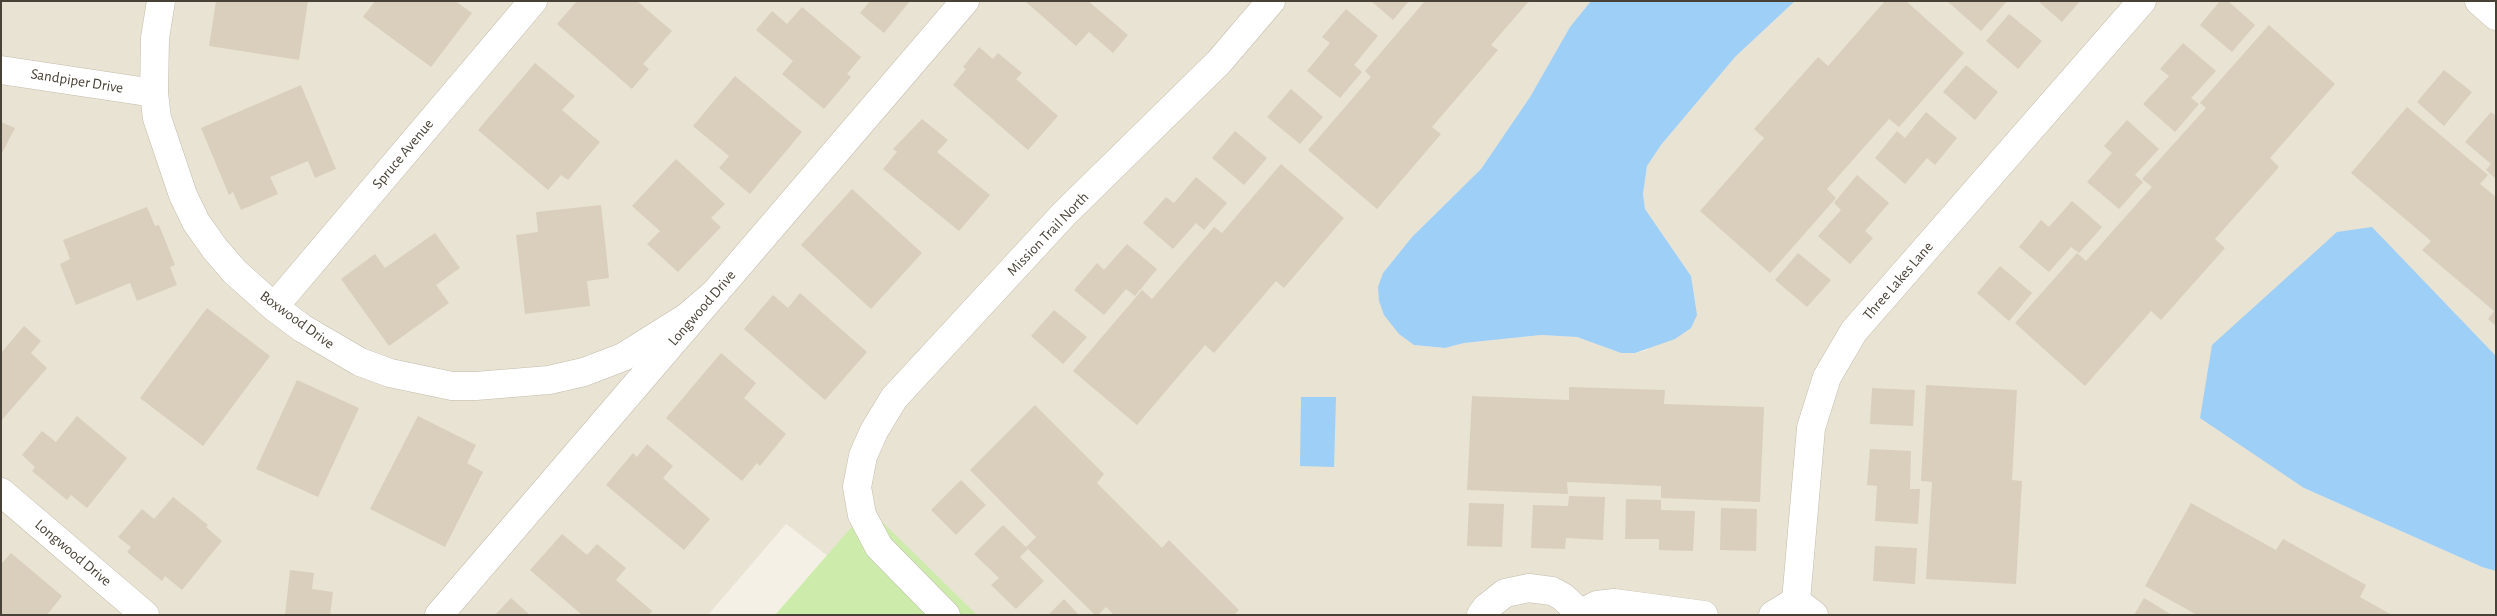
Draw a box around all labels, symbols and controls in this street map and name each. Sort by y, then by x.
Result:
street label: Sandpiper Drive [29,65,125,97]
street label: Spruce Avenue [368,115,438,193]
street label: Mission Trail North [1003,188,1093,280]
street label: Three Lakes Lane [1859,238,1937,324]
street label: Longwood Drive [664,266,740,350]
street label: Boxwood Drive [256,287,338,353]
street label: Longwood Drive [31,516,115,590]

